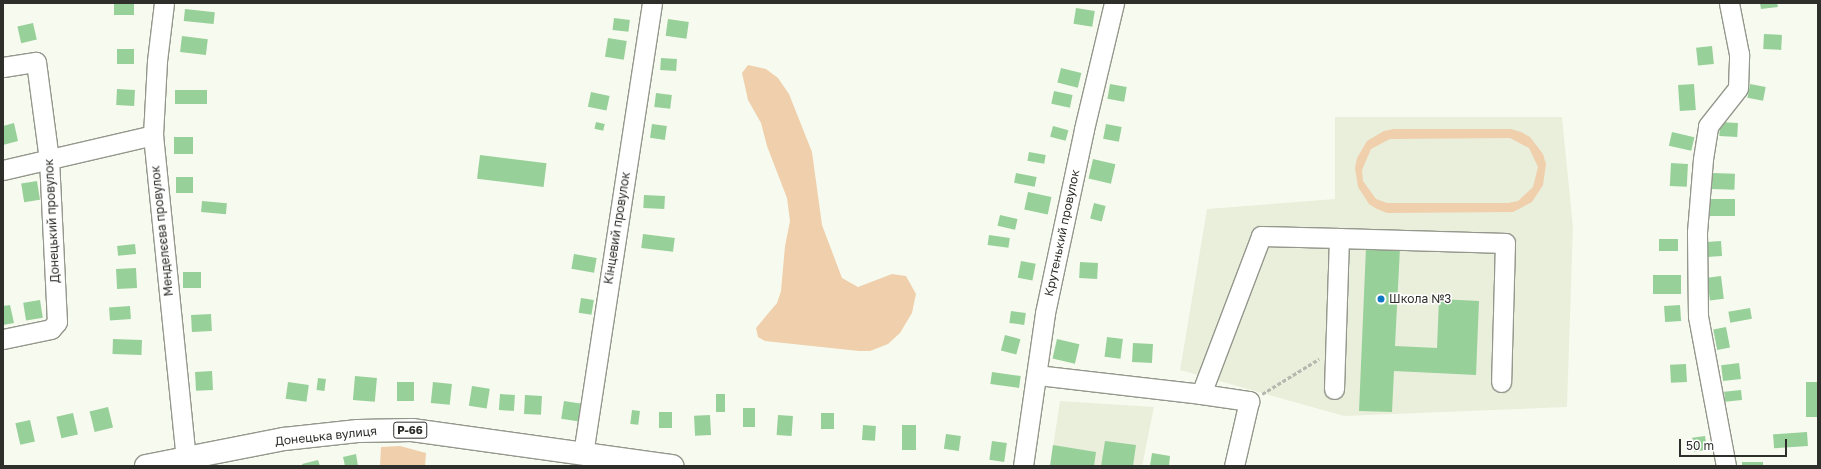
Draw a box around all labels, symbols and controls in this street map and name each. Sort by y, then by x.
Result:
street label: Донецький провулок [42,159,62,283]
street label: Менделєєва провулок [148,165,176,297]
street label: Крутенький провулок [1042,168,1082,298]
street label: Кінцевий провулок [601,171,633,285]
place label: Школа №3 [1389,292,1451,306]
marker: Школа №3 [1376,294,1386,304]
road number: Р-66 [393,421,427,439]
street label: Донецька вулиця [274,423,378,449]
scale bar [1681,431,1789,457]
text: 50 m [1686,438,1714,453]

